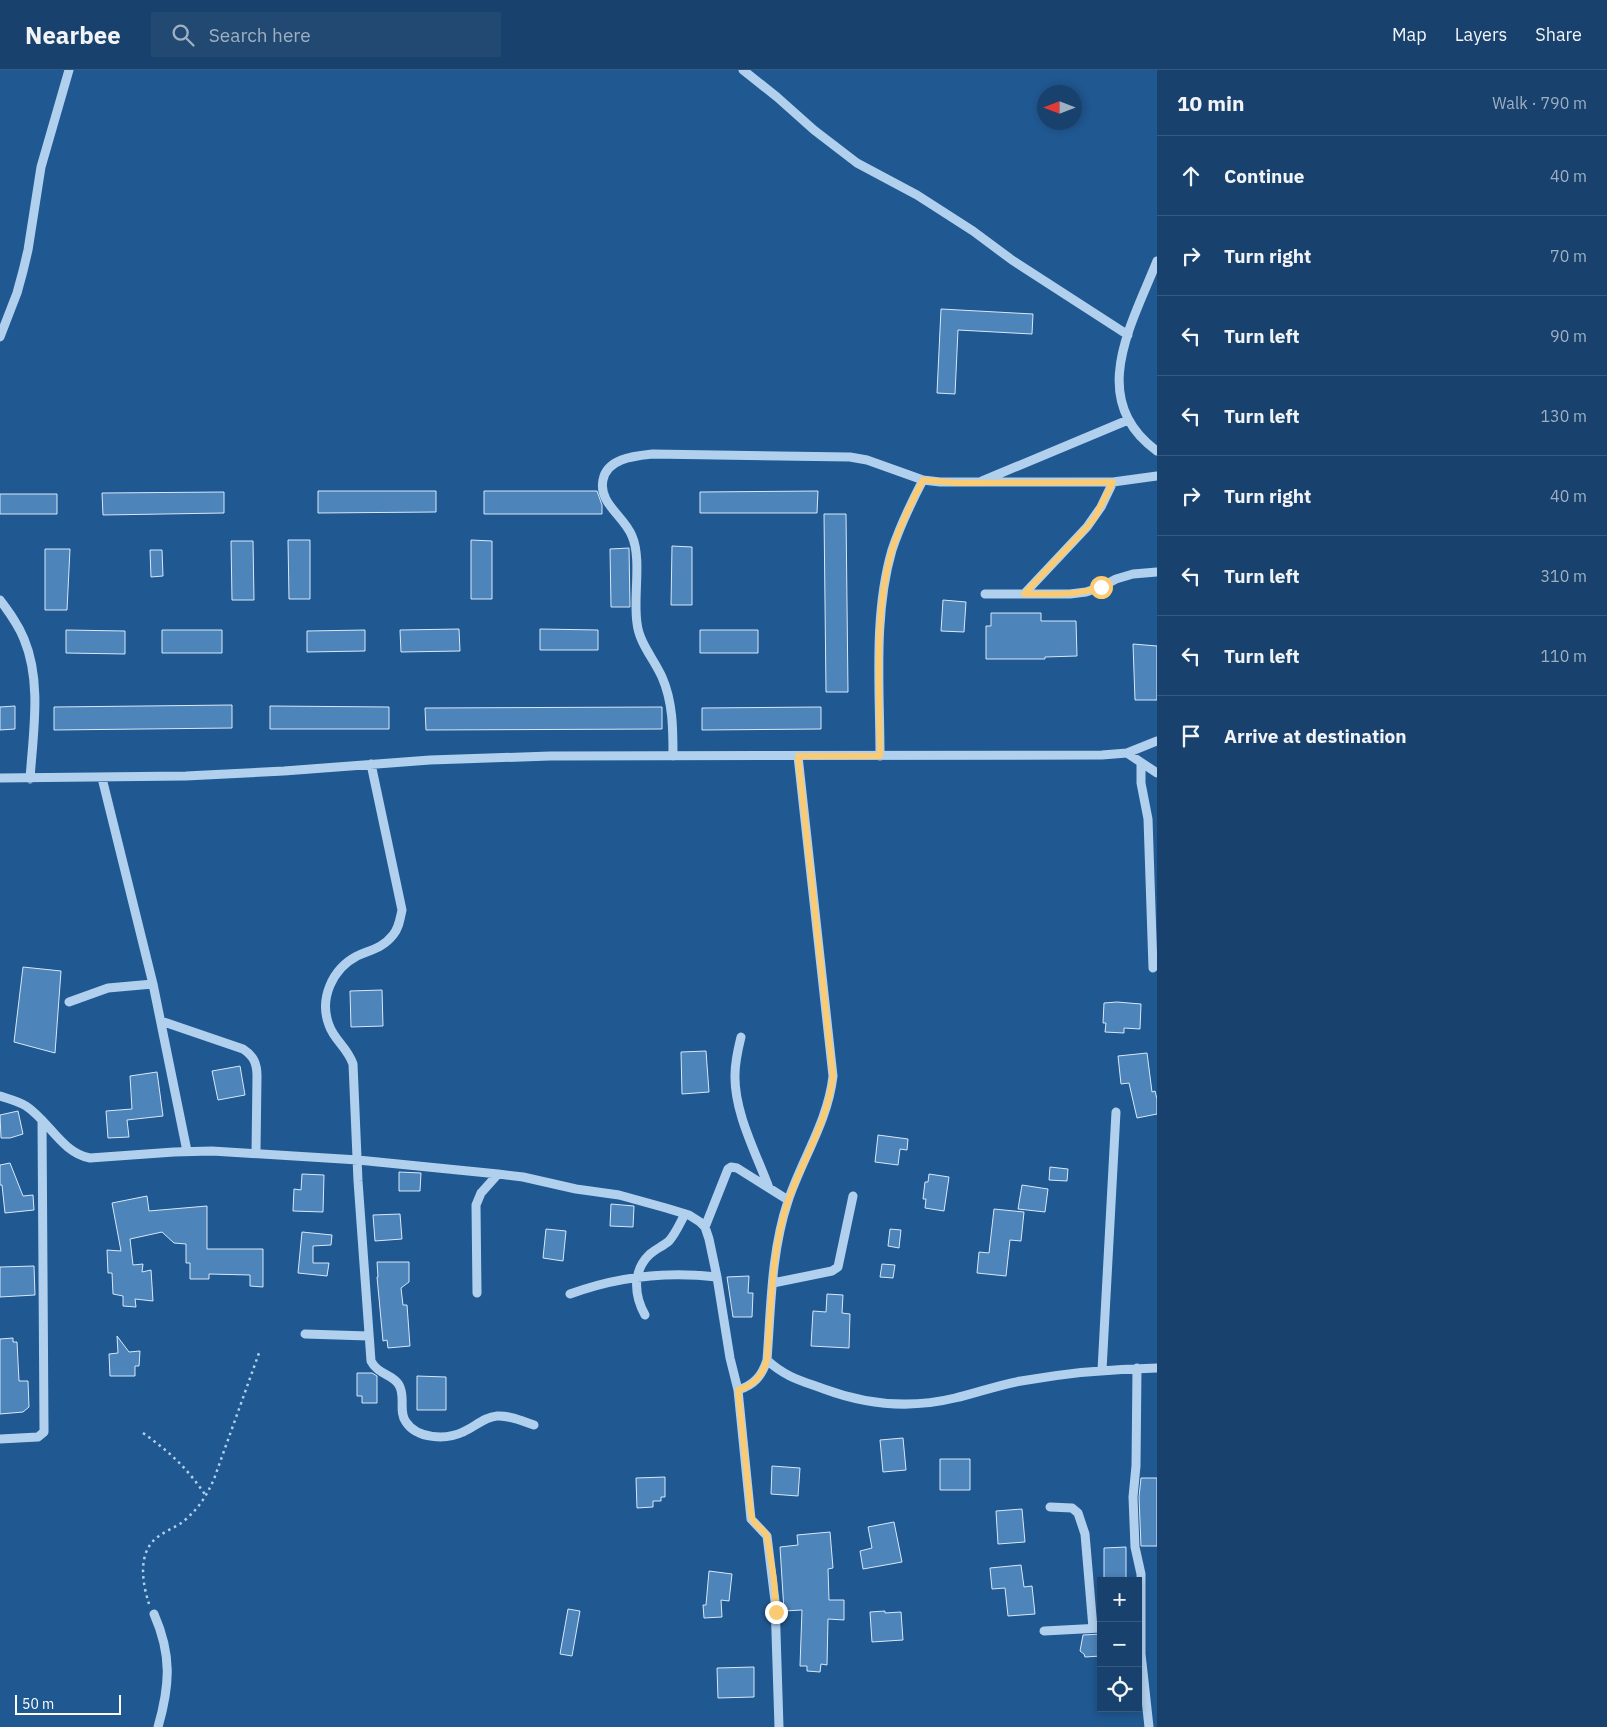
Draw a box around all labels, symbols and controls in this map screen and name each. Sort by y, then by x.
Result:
search box [151,12,501,57]
text: Nearbee [25,19,121,51]
icon: search [169,21,197,49]
text: Search here [209,23,311,47]
text: Map [1392,23,1427,46]
text: Layers [1455,23,1507,46]
text: Share [1535,23,1582,46]
north arrow [1037,85,1082,130]
text: 10 min [1177,89,1244,117]
text: Walk · 790 m [1492,93,1587,113]
icon: ahead [1177,162,1205,190]
text: Continue [1224,164,1304,188]
text: 40 m [1550,166,1587,186]
icon: right [1177,242,1205,270]
text: Turn right [1224,244,1311,268]
text: 70 m [1550,246,1587,266]
icon: left [1177,322,1205,350]
text: Turn left [1224,324,1300,348]
text: 90 m [1550,326,1587,346]
icon: left [1177,402,1205,430]
text: Turn left [1224,404,1300,428]
text: 130 m [1540,406,1587,426]
icon: right [1177,482,1205,510]
text: Turn right [1224,484,1311,508]
text: 40 m [1550,486,1587,506]
icon: left [1177,562,1205,590]
text: Turn left [1224,564,1300,588]
text: 310 m [1540,566,1587,586]
route start [1090,576,1113,599]
icon: left [1177,642,1205,670]
text: Turn left [1224,644,1300,668]
text: 110 m [1540,646,1587,666]
icon: arrive [1177,722,1205,750]
text: Arrive at destination [1224,724,1407,748]
map controls [1097,1577,1142,1712]
button: + [1097,1577,1142,1622]
route end [765,1601,788,1624]
button: − [1097,1622,1142,1667]
button: locate [1097,1667,1142,1712]
scale bar [15,1692,121,1715]
text: 50 m [22,1695,54,1713]

